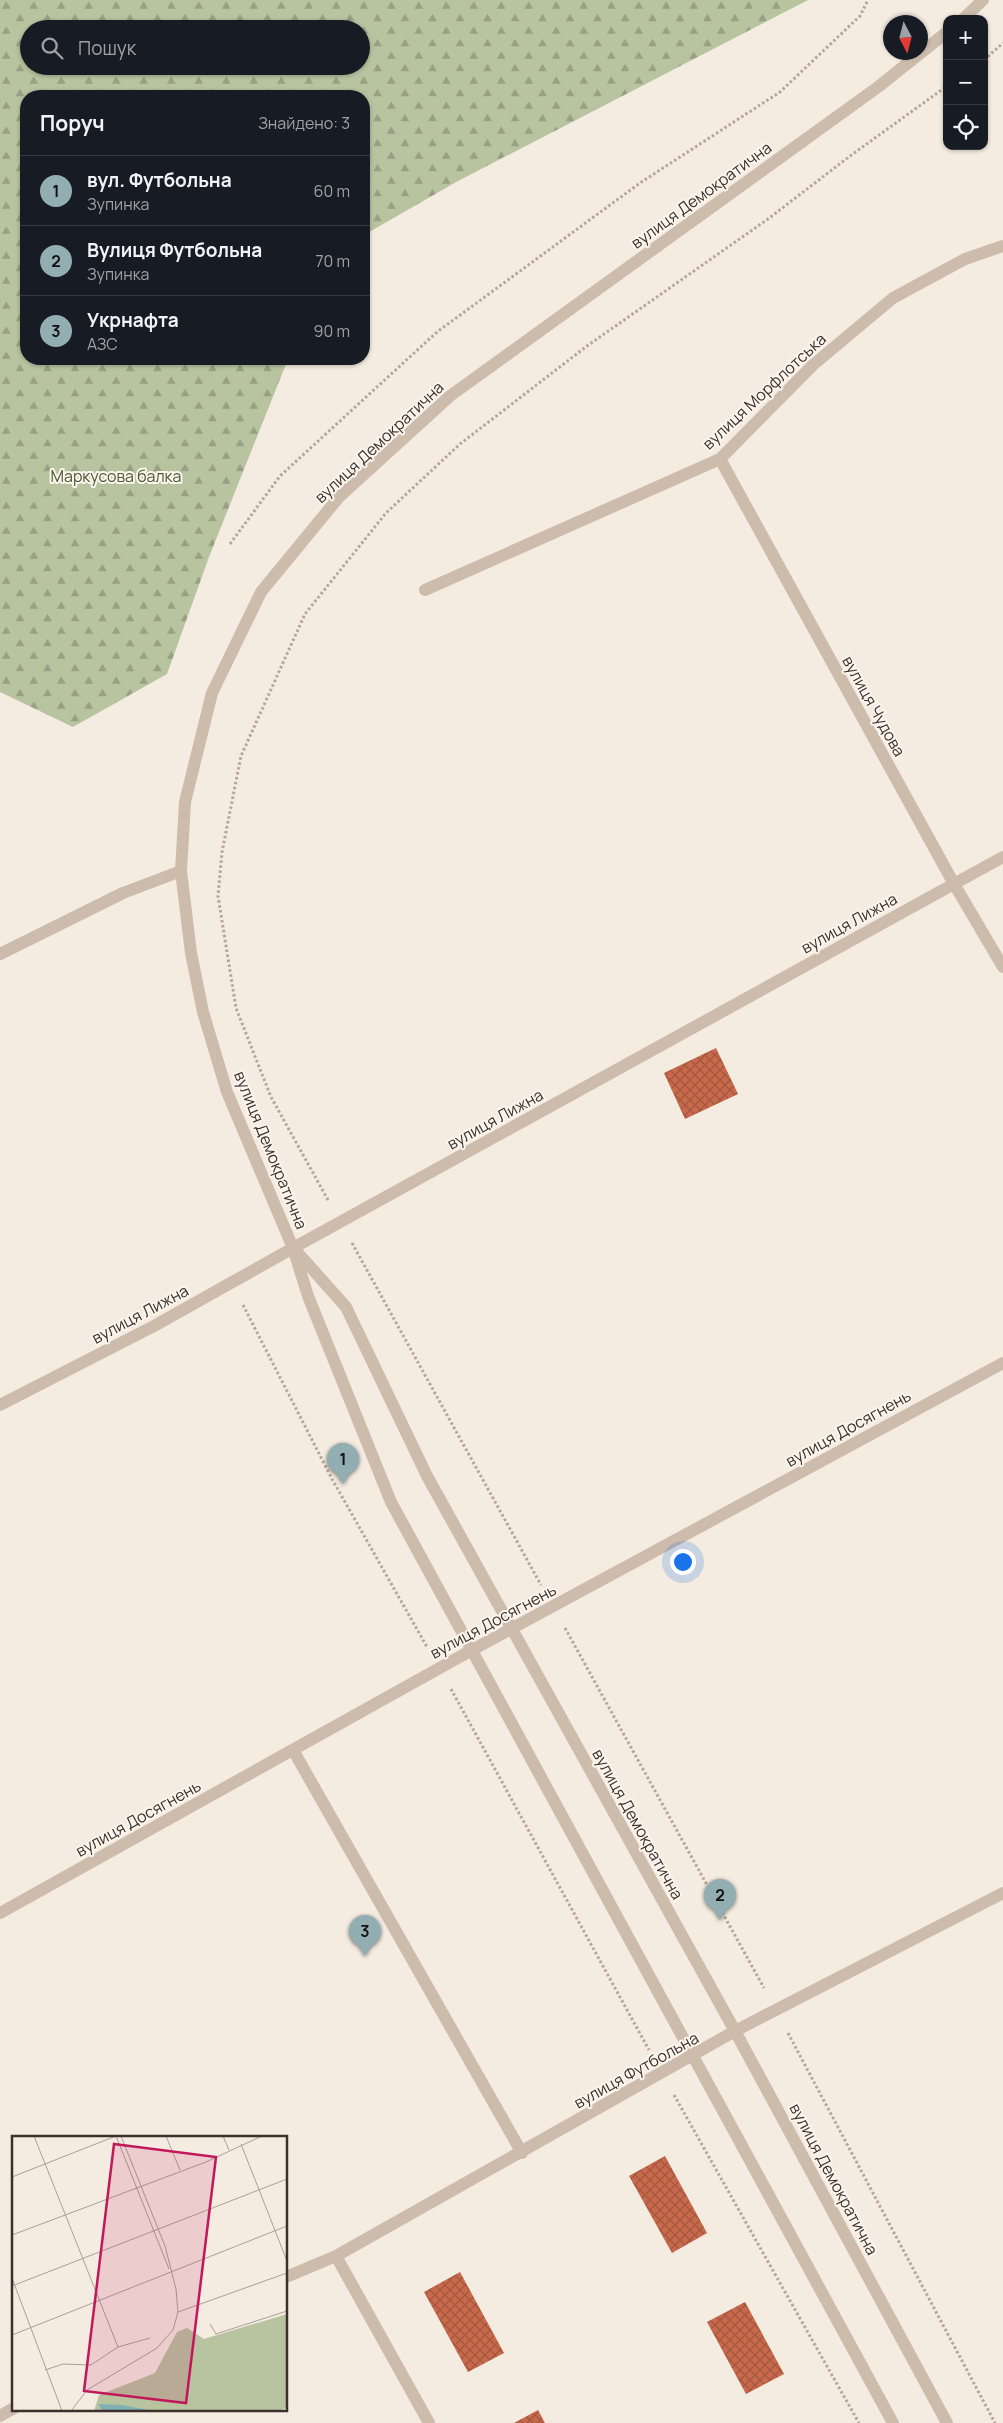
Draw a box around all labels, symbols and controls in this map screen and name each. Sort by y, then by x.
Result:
north arrow [883,15,928,60]
map controls [943,15,988,150]
button: + [943,15,988,60]
search box [20,20,370,75]
icon: search [38,34,66,62]
text: Пошук [78,35,136,61]
button: − [943,60,988,105]
button: locate [943,105,988,150]
text: Поруч [40,109,105,137]
text: Знайдено: 3 [258,112,350,134]
street label: вулиця Демократична [626,136,776,254]
text: вул. Футбольна [87,167,232,193]
text: 1 [52,180,60,202]
text: 60 m [314,180,350,202]
text: Зупинка [87,193,149,215]
text: Вулиця Футбольна [87,237,262,263]
text: 2 [51,250,61,272]
text: 70 m [315,250,350,272]
text: Зупинка [87,263,149,285]
text: Укрнафта [87,307,179,333]
text: 3 [51,320,61,342]
text: 90 m [314,320,350,342]
street label: вулиця Морфлотська [697,328,831,454]
text: АЗС [87,333,118,355]
street label: вулиця Демократична [310,376,448,508]
park label: Маркусова балка [51,465,181,487]
street label: вулиця Чудова [837,652,911,760]
street label: вулиця Лижна [797,888,901,958]
street label: вулиця Демократична [229,1068,313,1232]
street label: вулиця Лижна [443,1084,547,1154]
street label: вулиця Лижна [88,1279,192,1349]
street label: вулиця Досягнень [781,1384,915,1472]
pin: 1 [327,1443,359,1484]
your location [670,1549,696,1575]
street label: вулиця Досягнень [426,1578,560,1664]
street label: вулиця Демократична [587,1745,689,1903]
street label: вулиця Досягнень [71,1774,205,1862]
pin: 2 [704,1879,736,1920]
pin: 3 [349,1915,381,1956]
street label: вулиця Футбольна [570,2027,702,2113]
street label: вулиця Демократична [785,2099,883,2259]
inset map [12,2136,288,2410]

